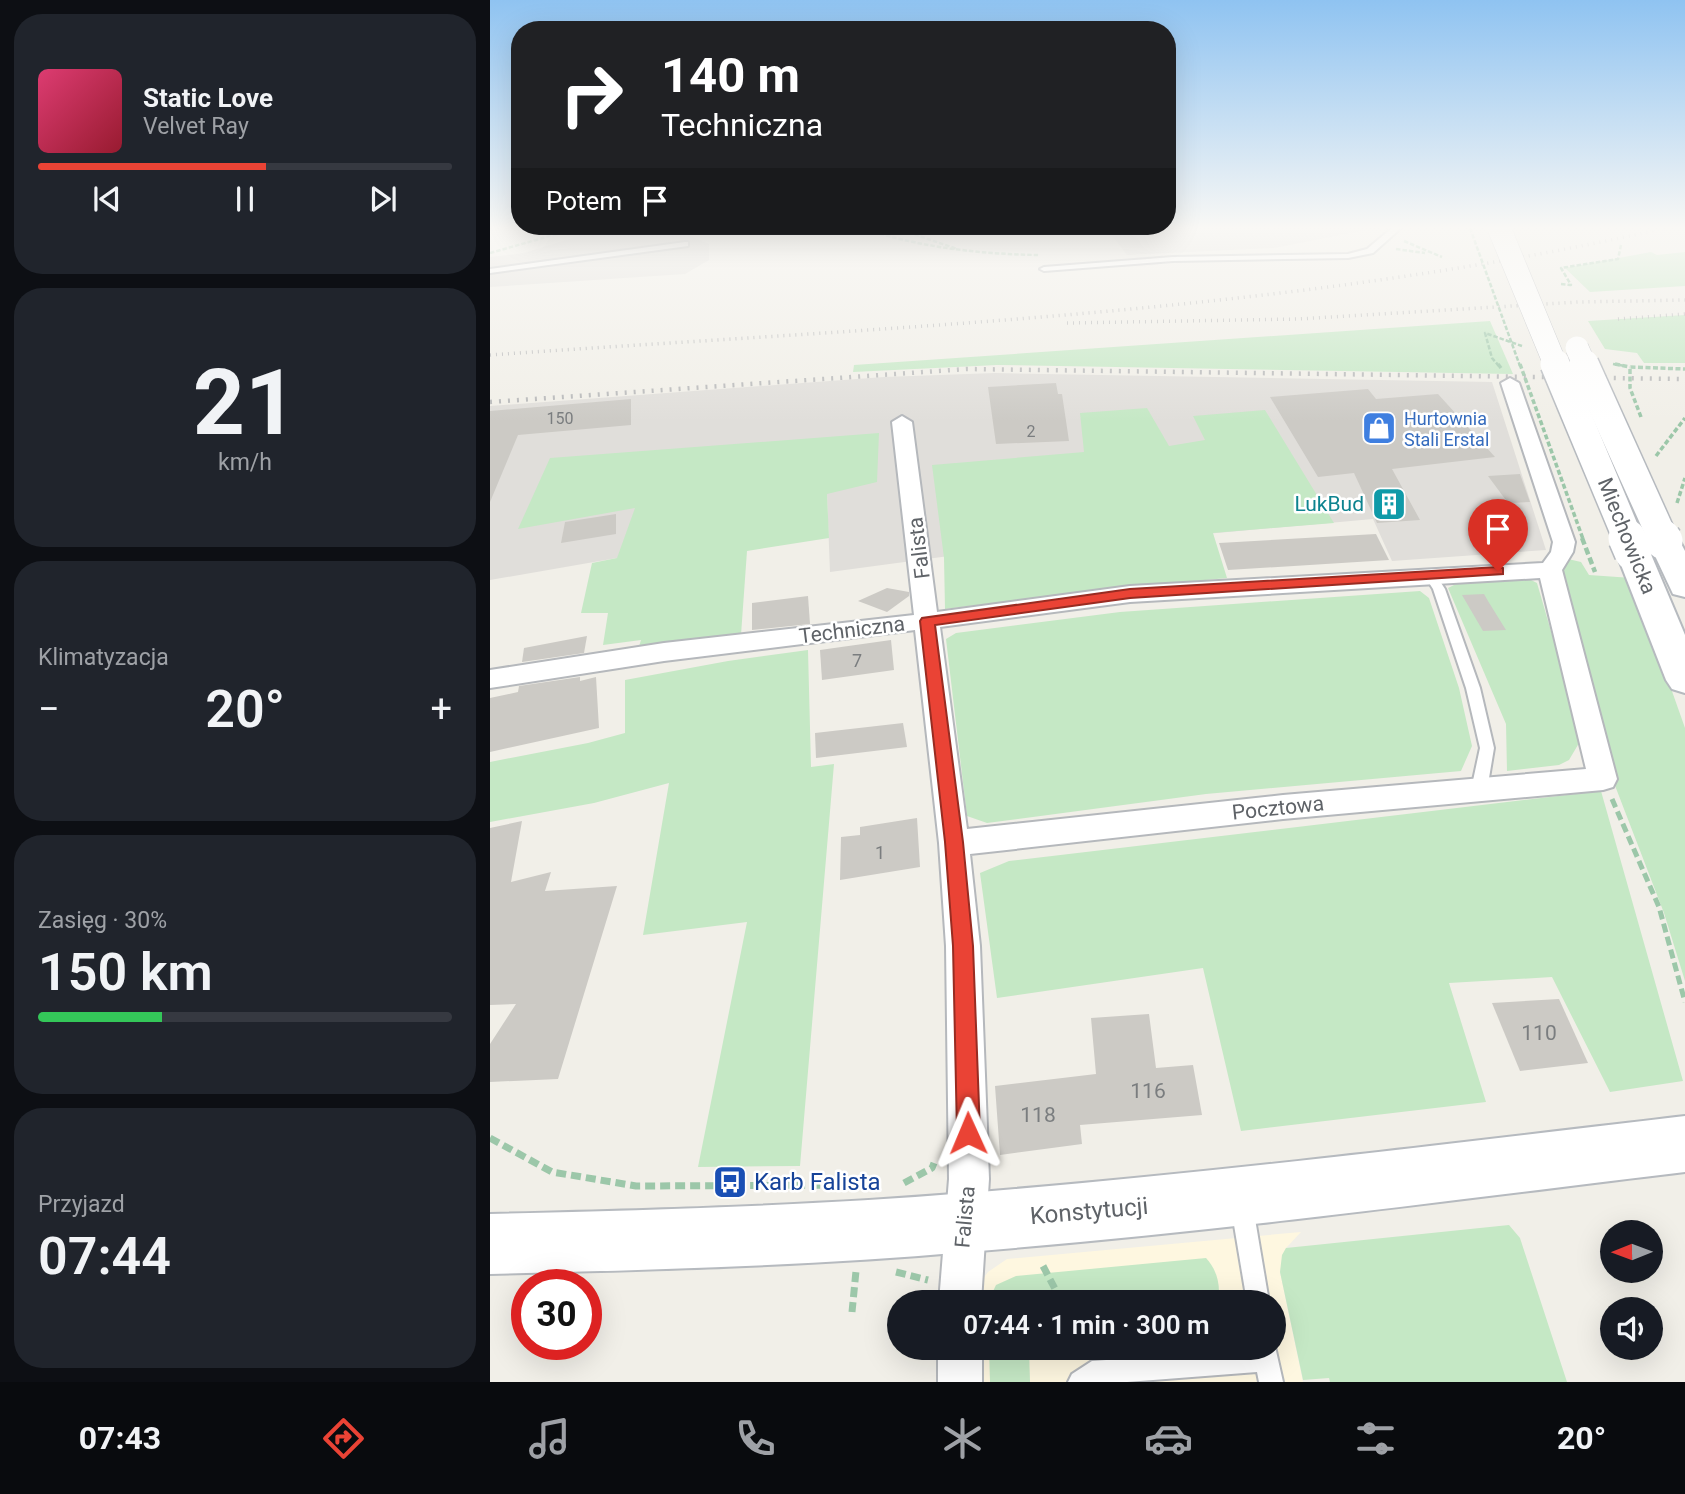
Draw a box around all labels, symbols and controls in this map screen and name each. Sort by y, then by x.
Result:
text: 140 m [661,47,800,104]
icon: right [546,49,637,140]
text: Static Love [143,83,273,113]
text: Techniczna [661,106,823,144]
text: Velvet Ray [143,113,249,140]
icon: previous [88,180,126,218]
icon: pause [226,180,264,218]
icon: next [364,180,402,218]
icon: arrive [636,182,674,220]
text: Potem [546,186,622,216]
text: 21 [193,350,297,456]
place label: Hurtownia Stali Erstal [1404,408,1489,450]
house number: 150 [547,409,573,428]
shop icon: Hurtownia Stali Erstal [1360,409,1398,447]
house number: 2 [1027,422,1036,441]
text: km/h [218,449,272,476]
street label: Miechowicka [1593,474,1661,598]
building icon: LukBud [1370,485,1408,523]
place label: LukBud [1294,492,1364,516]
pin [1468,499,1528,571]
icon: arrive [1479,510,1517,548]
street label: Falista [903,516,935,580]
street label: Techniczna [798,612,906,648]
text: Klimatyzacja [38,644,169,671]
house number: 7 [852,650,862,671]
text: 20° [205,679,285,740]
text: − [38,687,60,731]
text: + [430,687,452,731]
street label: Pocztowa [1231,791,1325,825]
house number: 1 [875,842,885,863]
text: Zasięg · 30% [38,907,167,934]
text: 150 km [38,942,213,1003]
house number: 110 [1521,1021,1557,1045]
house number: 116 [1130,1079,1166,1103]
position arrow [931,1096,1005,1170]
house number: 118 [1020,1103,1056,1127]
bus stop icon: Karb Falista [711,1163,749,1201]
place label: Karb Falista [754,1168,881,1196]
street label: Falista [950,1185,980,1249]
text: Przyjazd [38,1191,125,1218]
street label: Konstytucji [1029,1192,1149,1230]
north arrow [1600,1220,1662,1283]
map controls [1600,1220,1663,1360]
text: 07:44 [38,1226,171,1287]
speed limit sign: 30 [511,1269,602,1360]
button: sound [1600,1297,1663,1360]
text: 07:44 · 1 min · 300 m [963,1310,1210,1340]
icon: directions [319,1414,368,1463]
icon: music [525,1414,574,1463]
icon: phone [731,1414,780,1463]
icon: climate [938,1414,987,1463]
icon: car [1144,1414,1193,1463]
icon: filters [1351,1414,1400,1463]
text: 07:43 [79,1419,161,1457]
text: 20° [1557,1419,1606,1457]

